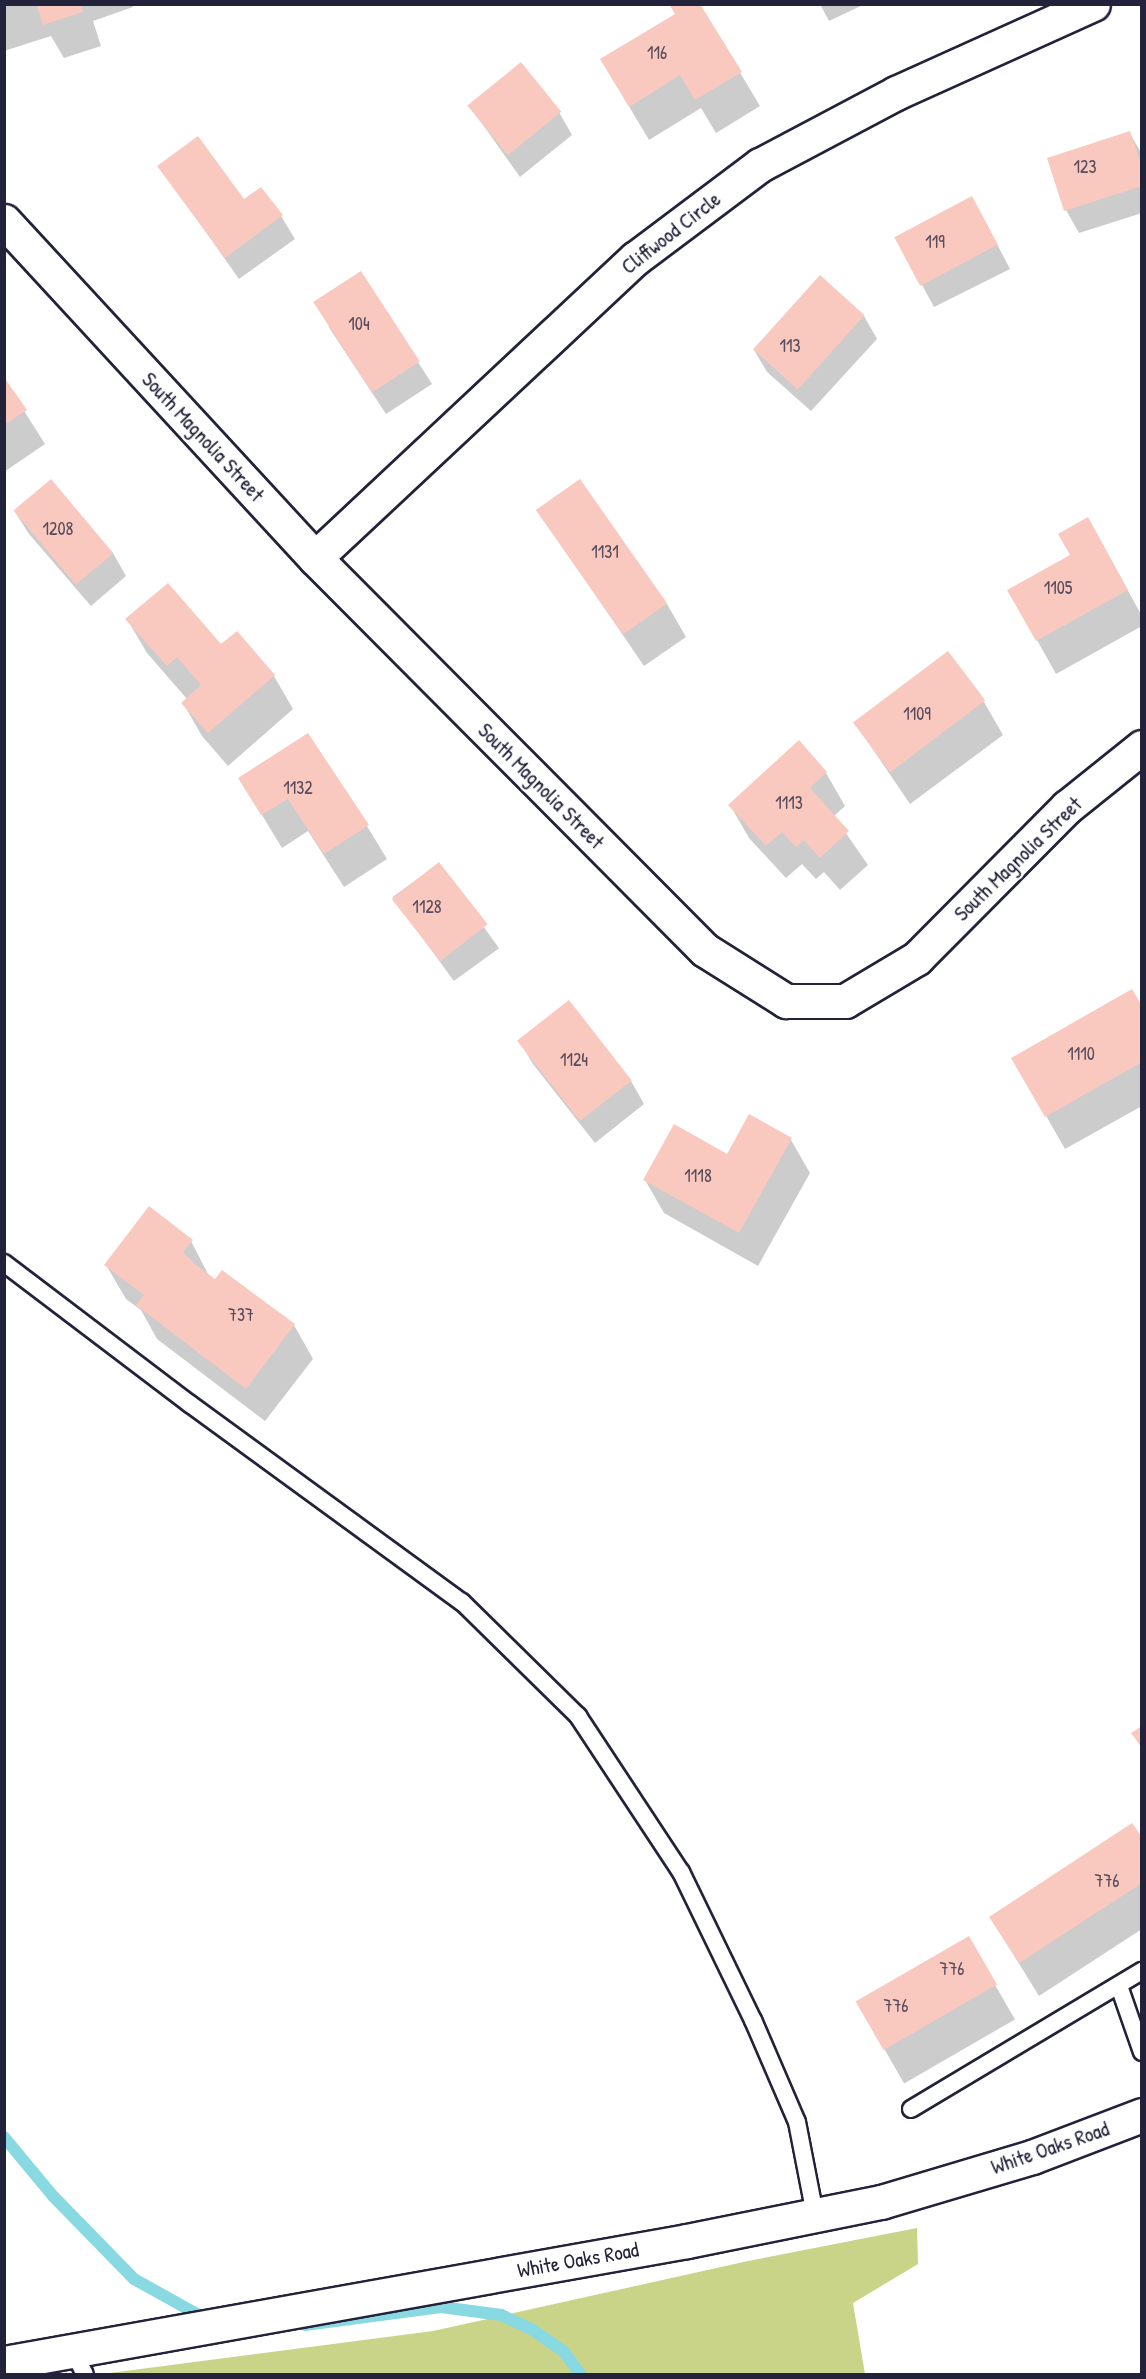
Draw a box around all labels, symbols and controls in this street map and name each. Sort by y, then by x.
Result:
house number: 116 [647,42,667,64]
house number: 123 [1073,156,1097,178]
street label: Cliffwood Circle [616,186,726,280]
house number: 119 [925,231,945,253]
house number: 104 [348,313,370,335]
house number: 113 [779,335,801,357]
street label: South Magnolia Street [137,367,269,507]
house number: 1208 [43,518,73,540]
house number: 1131 [591,541,619,563]
house number: 1105 [1044,577,1072,599]
house number: 1109 [903,703,931,725]
street label: South Magnolia Street [473,718,609,854]
house number: 1132 [283,777,313,799]
house number: 1113 [775,792,803,814]
street label: South Magnolia Street [949,792,1087,926]
house number: 1128 [412,896,442,918]
house number: 1110 [1067,1043,1095,1065]
house number: 1124 [560,1049,588,1071]
house number: 1118 [684,1165,712,1187]
house number: 737 [228,1304,254,1326]
house number: 776 [1094,1870,1120,1892]
house number: 776 [939,1958,965,1980]
house number: 776 [883,1995,909,2017]
street label: White Oaks Road [988,2116,1112,2180]
street label: White Oaks Road [515,2237,641,2283]

